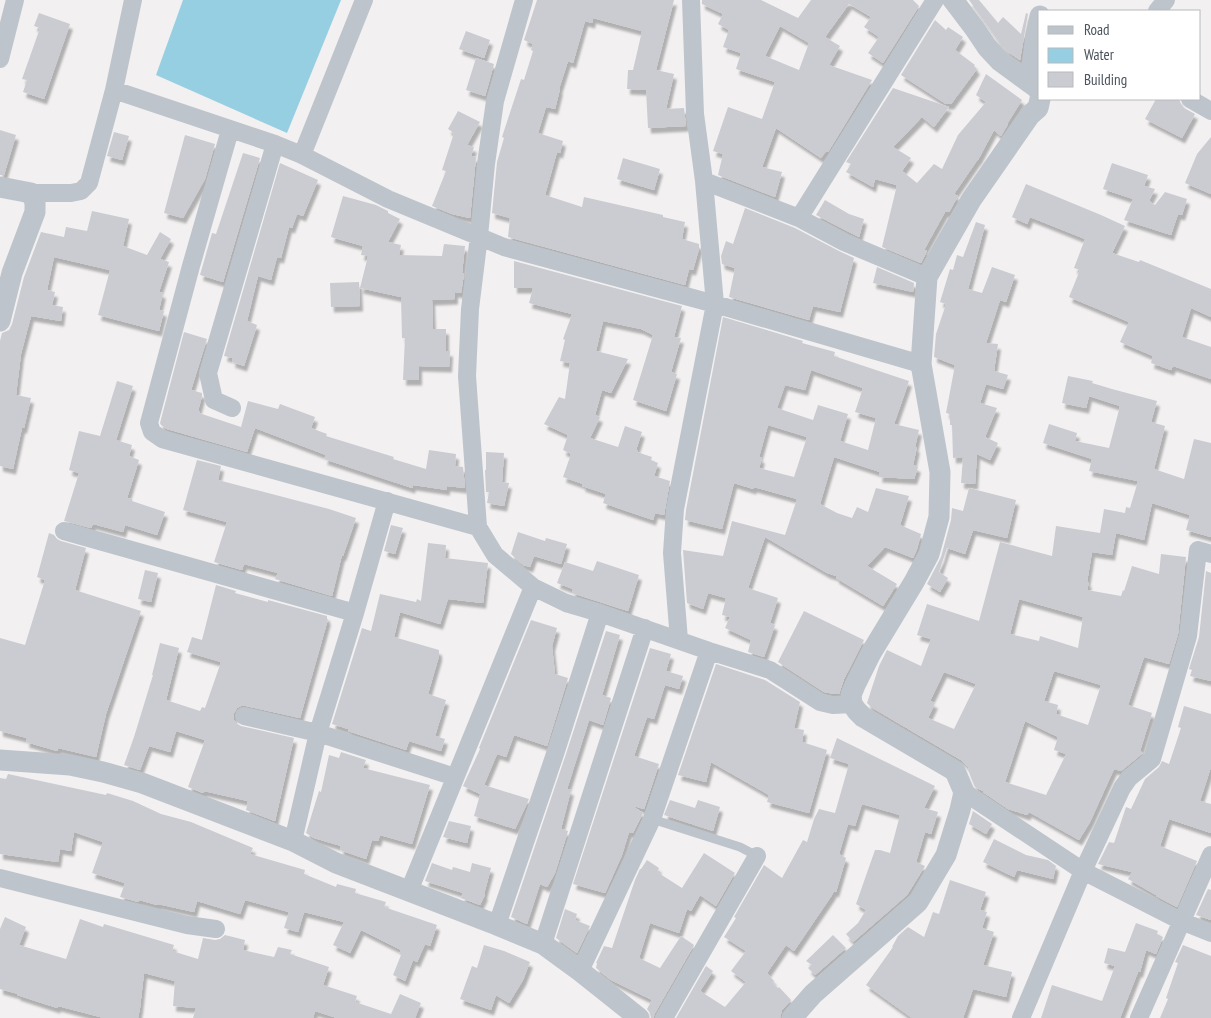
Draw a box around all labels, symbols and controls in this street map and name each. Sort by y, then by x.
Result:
legend [1038,10,1201,100]
text: Road [1084,20,1110,39]
text: Water [1084,45,1115,64]
text: Building [1084,70,1127,89]

